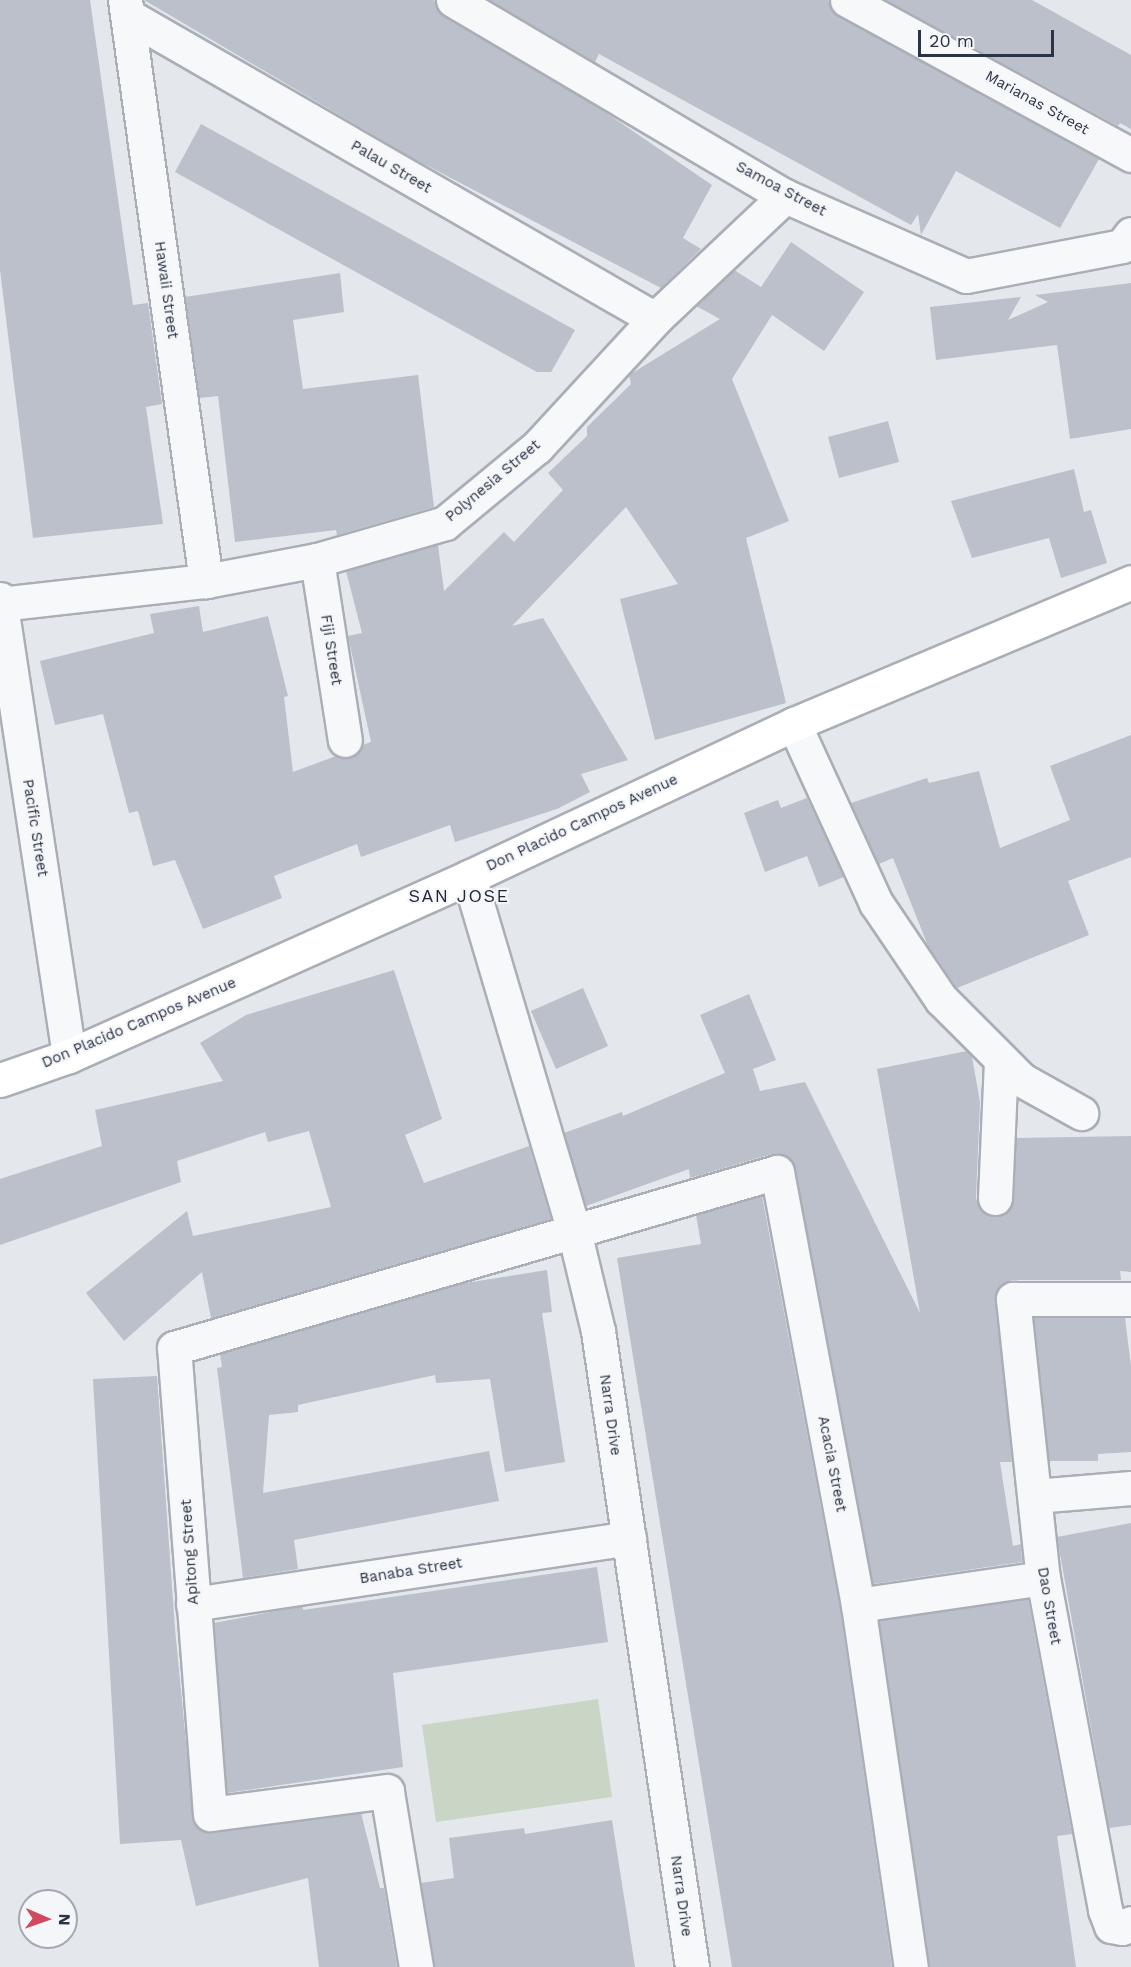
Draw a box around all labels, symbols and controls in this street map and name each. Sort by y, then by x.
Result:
scale bar [921,18,1058,56]
text: 20 m [929,30,974,51]
street label: Marianas Street [982,67,1092,139]
street label: Palau Street [347,137,435,197]
street label: Samoa Street [733,158,829,220]
street label: Hawaii Street [150,240,182,340]
street label: Polynesia Street [442,436,544,526]
street label: Fiji Street [317,613,345,687]
street label: Don Placido Campos Avenue [483,770,681,876]
street label: Pacific Street [18,778,52,878]
district label: SAN JOSE [408,885,510,907]
street label: Don Placido Campos Avenue [39,974,239,1072]
street label: Narra Drive [595,1373,625,1457]
street label: Acacia Street [814,1414,850,1514]
street label: Apitong Street [177,1498,203,1606]
street label: Banaba Street [358,1554,464,1588]
street label: Dao Street [1033,1566,1065,1646]
street label: Narra Drive [666,1854,696,1938]
north arrow [18,1889,78,1949]
text: N [55,1913,74,1926]

